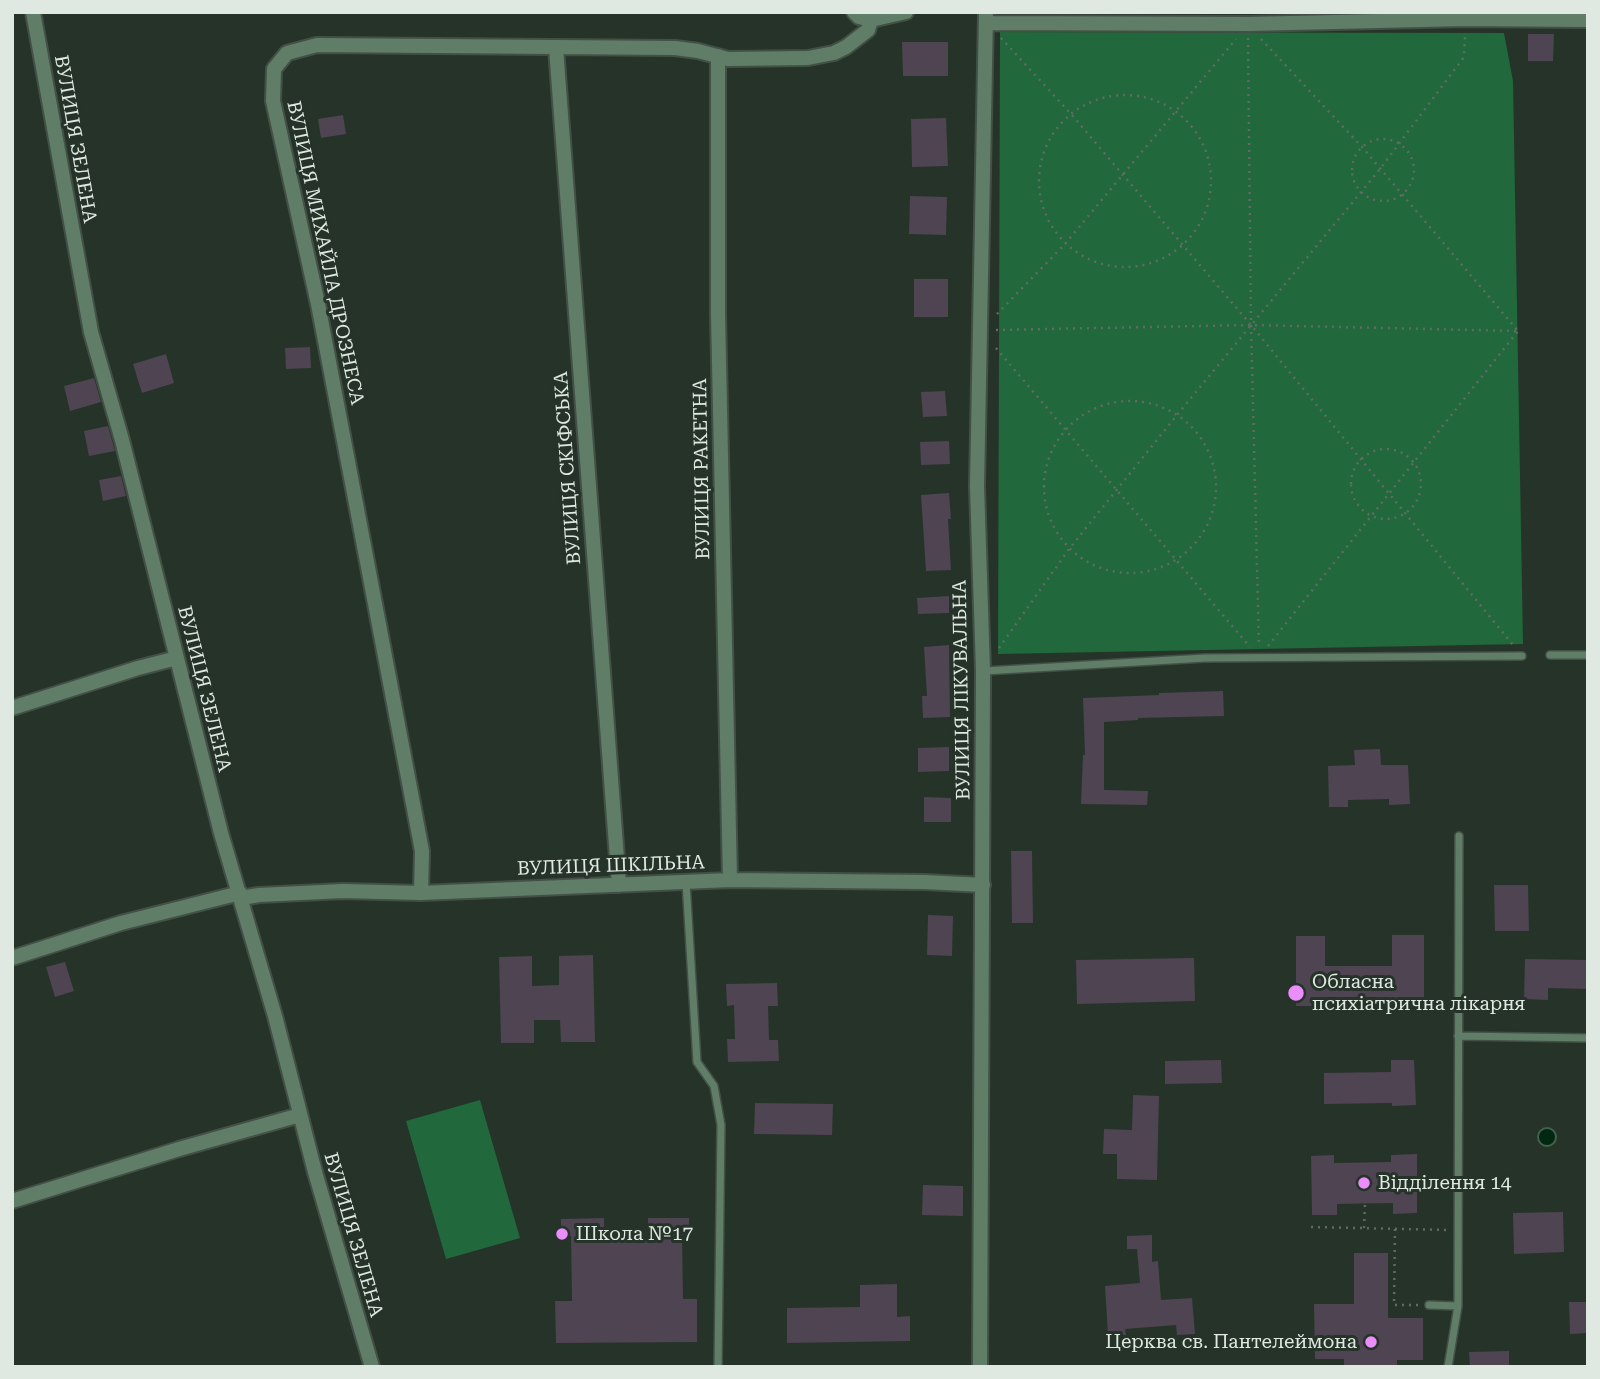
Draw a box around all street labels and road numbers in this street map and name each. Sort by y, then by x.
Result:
street label: ВУЛИЦЯ ЗЕЛЕНА [49,53,101,225]
street label: ВУЛИЦЯ МИХАЙЛА ДРОЗНЕСА [282,99,368,407]
street label: ВУЛИЦЯ СКІФСЬКА [550,371,586,565]
street label: ВУЛИЦЯ РАКЕТНА [689,378,715,560]
street label: ВУЛИЦЯ ЛІКУВАЛЬНА [949,580,975,800]
street label: ВУЛИЦЯ ЗЕЛЕНА [172,604,236,774]
street label: ВУЛИЦЯ ШКІЛЬНА [517,851,705,881]
street label: ВУЛИЦЯ ЗЕЛЕНА [319,1150,387,1320]

